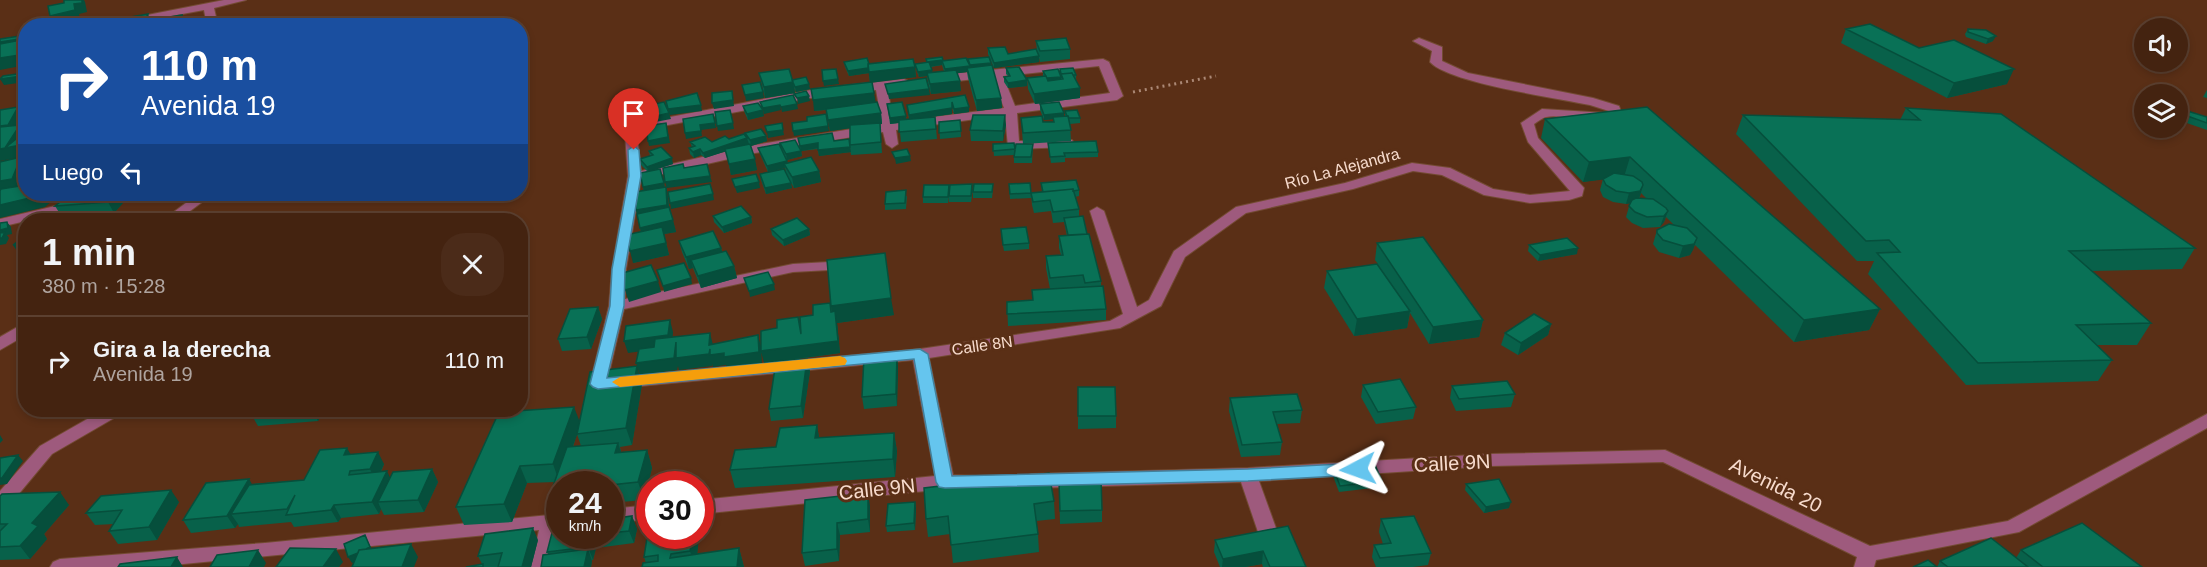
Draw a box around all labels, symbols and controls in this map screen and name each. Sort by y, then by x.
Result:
map controls [2134,18,2188,138]
button: sound [2134,18,2188,72]
icon: right [42,42,120,120]
text: 110 m [141,42,258,89]
button: layers [2134,84,2188,138]
pin [608,88,659,150]
text: Avenida 19 [141,91,276,121]
icon: arrive [617,97,650,130]
street label: Río La Alejandra [1283,145,1402,192]
icon: left [115,156,148,189]
text: Luego [42,160,103,185]
text: 1 min [42,232,136,273]
button: close [441,233,504,296]
text: 380 m · 15:28 [42,275,165,297]
street label: Calle 8N [951,333,1014,358]
text: Gira a la derecha [93,337,270,362]
icon: right [42,345,75,378]
text: 110 m [444,348,504,373]
text: Avenida 19 [93,363,193,385]
position arrow [1326,437,1390,501]
street label: Calle 9N [1413,450,1491,476]
street label: Avenida 20 [1726,453,1826,517]
speed limit sign: 30 [636,471,714,549]
street label: Calle 9N [838,474,916,504]
text: 24 [568,486,602,519]
text: km/h [569,517,601,534]

